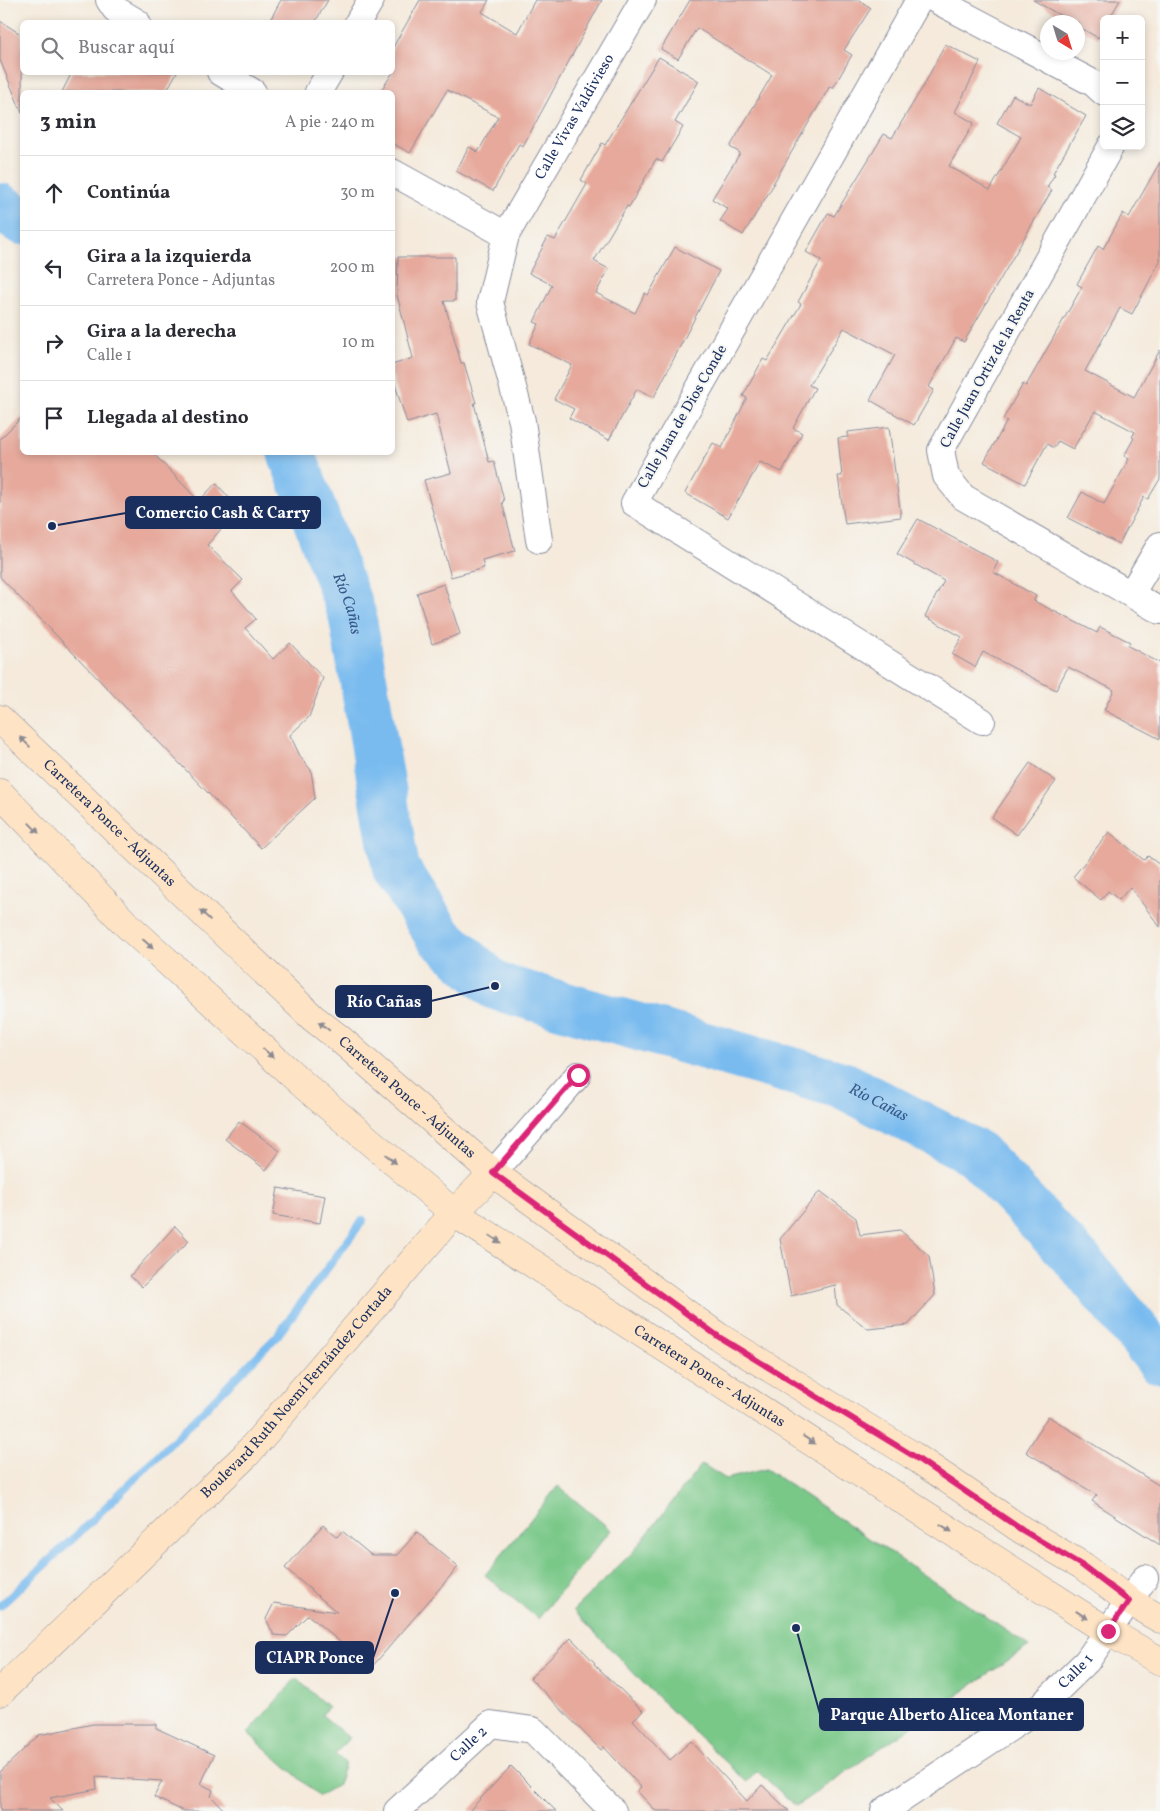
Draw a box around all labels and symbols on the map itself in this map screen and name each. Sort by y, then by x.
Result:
north arrow [1040,15,1085,60]
street label: Calle Vivas Valdivieso [530,50,620,184]
street label: Calle Juan Ortiz de la Renta [935,286,1041,452]
street label: Calle Juan de Dios Conde [633,341,733,493]
callout: Comercio Cash & Carry [126,497,320,528]
text: Comercio Cash & Carry [136,503,310,525]
water label: Río Cañas [327,570,366,636]
one-way arrow [19,736,31,748]
street label: Carretera Ponce - Adjuntas [38,755,180,892]
one-way arrow [28,821,40,833]
one-way arrow [200,909,212,921]
one-way arrow [141,938,154,949]
callout: Río Cañas [336,986,431,1017]
text: Río Cañas [347,992,421,1014]
one-way arrow [318,1021,331,1032]
street label: Carretera Ponce - Adjuntas [334,1032,480,1164]
one-way arrow [262,1047,274,1059]
route start [567,1064,590,1087]
water label: Río Cañas [845,1079,912,1128]
one-way arrow [385,1153,397,1164]
one-way arrow [489,1234,502,1244]
street label: Boulevard Ruth Noemí Fernández Cortada [196,1281,397,1504]
street label: Carretera Ponce - Adjuntas [629,1320,789,1433]
one-way arrow [802,1435,816,1445]
one-way arrow [939,1523,952,1532]
one-way arrow [1076,1611,1089,1620]
route end [1097,1620,1120,1643]
callout: CIAPR Ponce [256,1642,373,1673]
text: CIAPR Ponce [266,1648,364,1670]
street label: Calle 1 [1054,1650,1099,1694]
callout: Parque Alberto Alicea Montaner [820,1699,1083,1730]
text: Parque Alberto Alicea Montaner [830,1705,1074,1727]
street label: Calle 2 [445,1722,492,1767]

